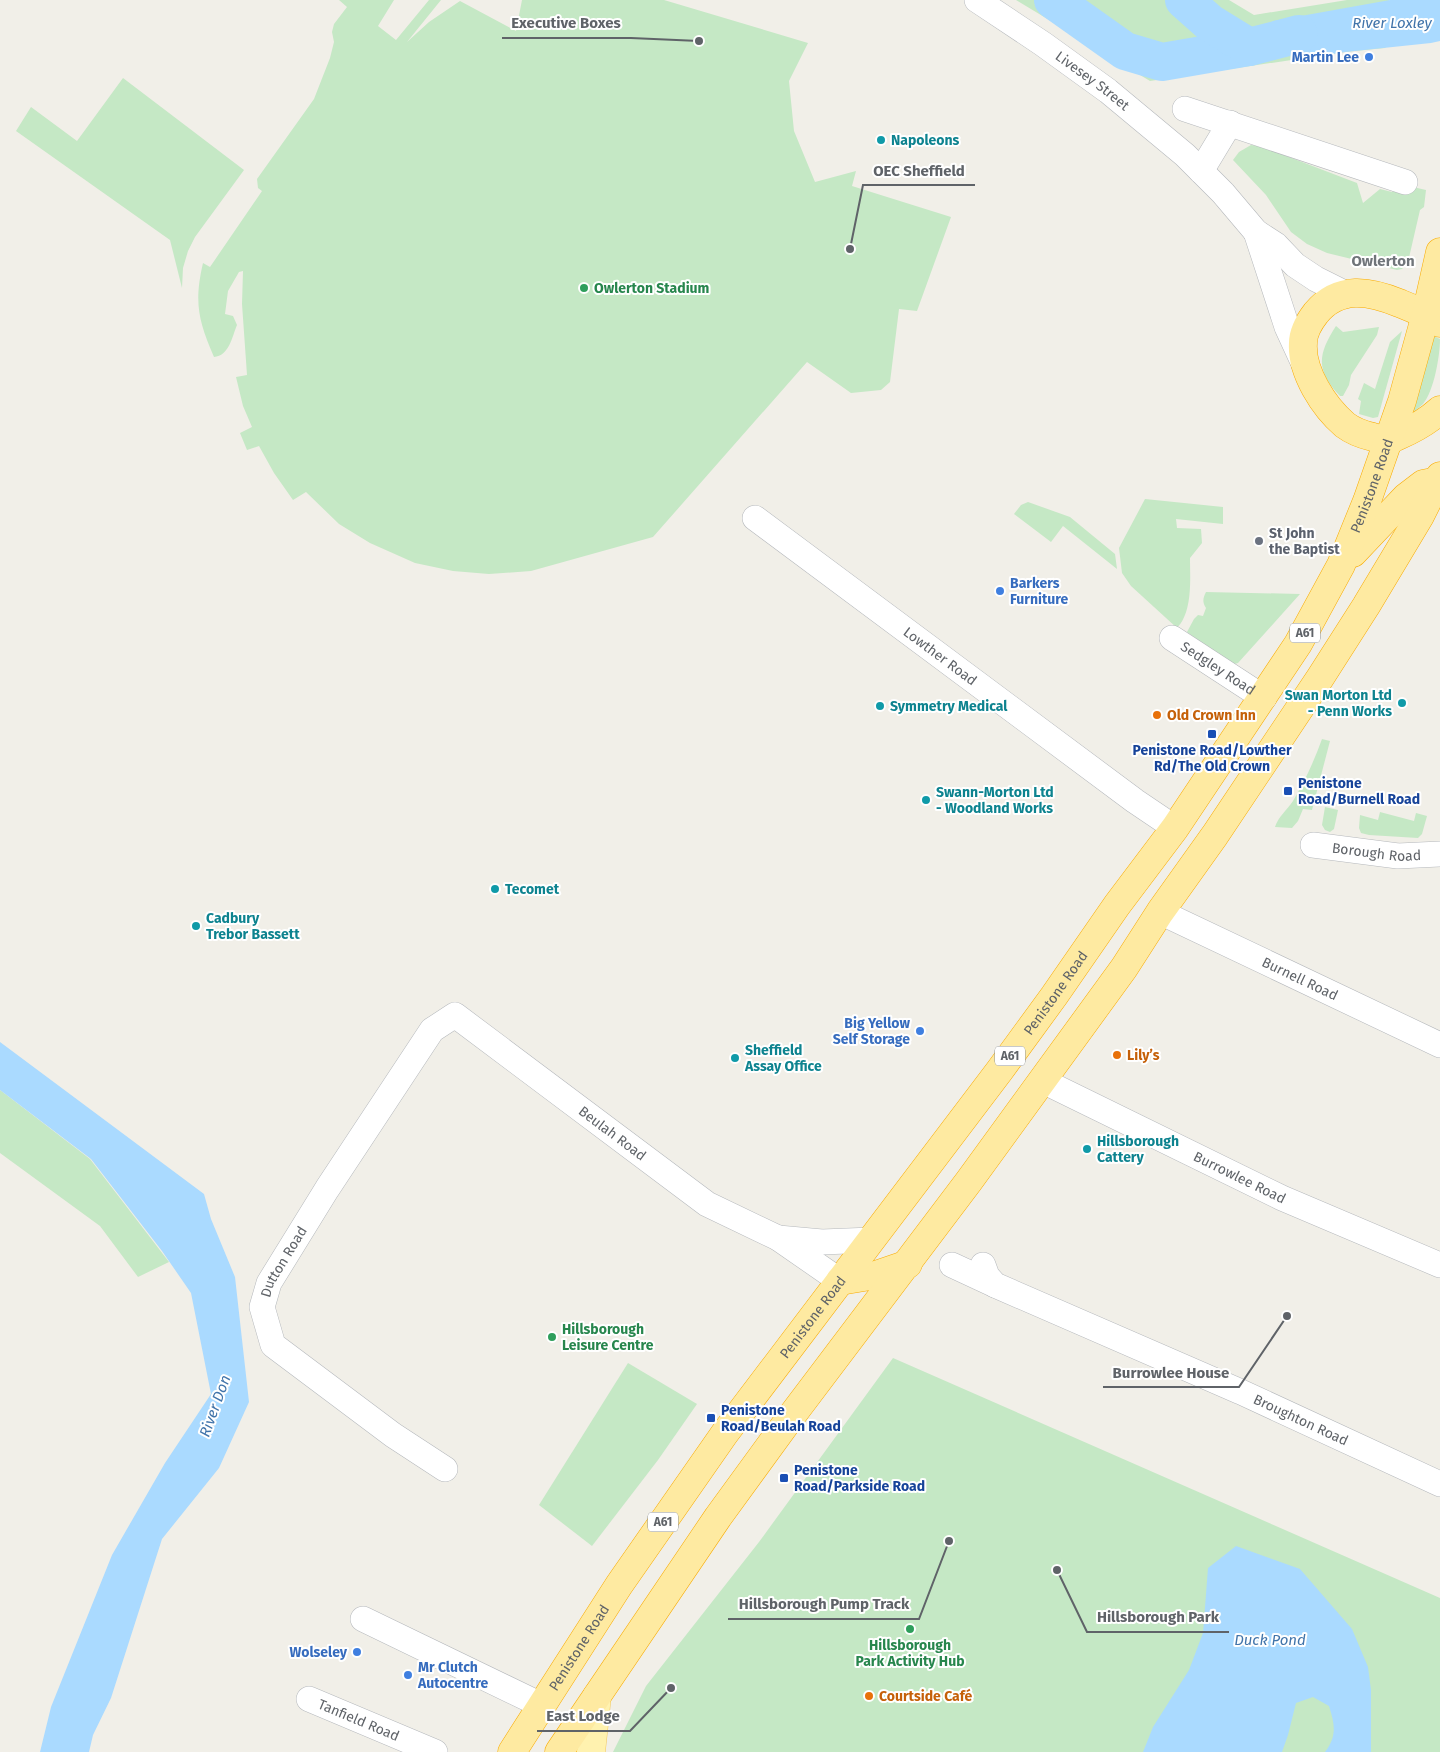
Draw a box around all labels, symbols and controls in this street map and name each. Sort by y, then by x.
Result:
callout: Executive Boxes [502,8,631,38]
text: Executive Boxes [511,14,621,32]
water label: River Loxley [1352,14,1433,32]
street label: Livesey Street [1052,47,1134,114]
place label: Martin Lee [1292,49,1359,66]
marker: Martin Lee [1363,51,1375,63]
place label: Napoleons [891,132,960,149]
marker: Napoleons [875,134,887,146]
callout: OEC Sheffield [863,155,975,185]
text: OEC Sheffield [873,162,965,180]
district label: Owlerton [1351,252,1415,270]
place label: Owlerton Stadium [594,280,710,297]
marker: Owlerton Stadium [578,282,590,294]
street label: Penistone Road [1346,436,1397,535]
place label: St John the Baptist [1269,525,1340,558]
marker: St John the Baptist [1253,535,1265,547]
place label: Barkers Furniture [1010,575,1069,608]
marker: Barkers Furniture [994,585,1006,597]
street label: Lowther Road [900,623,980,689]
road number: A61 [1290,624,1320,642]
street label: Sedgley Road [1178,638,1259,699]
place label: Swan Morton Ltd - Penn Works [1285,687,1392,720]
marker: Swan Morton Ltd - Penn Works [1396,697,1408,709]
place label: Symmetry Medical [890,698,1008,715]
marker: Symmetry Medical [874,700,886,712]
place label: Old Crown Inn [1167,707,1256,724]
marker: Old Crown Inn [1151,709,1163,721]
marker: Penistone Road/Lowther Rd/The Old Crown [1206,728,1218,740]
place label: Penistone Road/Lowther Rd/The Old Crown [1132,742,1292,775]
place label: Penistone Road/Burnell Road [1298,775,1420,808]
place label: Swann-Morton Ltd - Woodland Works [936,784,1054,817]
marker: Penistone Road/Burnell Road [1282,785,1294,797]
marker: Swann-Morton Ltd - Woodland Works [920,794,932,806]
street label: Borough Road [1331,839,1421,865]
place label: Tecomet [505,881,560,898]
marker: Tecomet [489,883,501,895]
place label: Cadbury Trebor Bassett [206,910,300,943]
marker: Cadbury Trebor Bassett [190,920,202,932]
street label: Penistone Road [1020,948,1091,1038]
street label: Burnell Road [1259,953,1341,1004]
place label: Big Yellow Self Storage [833,1015,911,1048]
marker: Big Yellow Self Storage [914,1025,926,1037]
place label: Sheffield Assay Office [744,1042,822,1075]
road number: A61 [995,1046,1025,1066]
place label: Lily’s [1127,1047,1160,1064]
marker: Lily’s [1111,1049,1123,1061]
marker: Sheffield Assay Office [729,1052,741,1064]
street label: Beulah Road [575,1102,650,1164]
place label: Hillsborough Cattery [1097,1133,1179,1166]
marker: Hillsborough Cattery [1081,1143,1093,1155]
street label: Burrowlee Road [1191,1148,1289,1207]
street label: Dutton Road [257,1223,310,1299]
street label: Penistone Road [776,1273,849,1362]
place label: Hillsborough Leisure Centre [562,1321,654,1354]
marker: Hillsborough Leisure Centre [546,1331,558,1343]
callout: Burrowlee House [1103,1357,1239,1387]
text: Burrowlee House [1113,1364,1229,1382]
water label: River Don [195,1373,235,1439]
street label: Broughton Road [1251,1390,1351,1449]
place label: Penistone Road/Beulah Road [721,1402,841,1435]
marker: Penistone Road/Beulah Road [705,1412,717,1424]
place label: Penistone Road/Parkside Road [794,1462,925,1495]
marker: Penistone Road/Parkside Road [778,1472,790,1484]
road number: A61 [648,1512,678,1531]
callout: Hillsborough Pump Track [728,1589,919,1619]
text: Hillsborough Pump Track [739,1595,910,1613]
street label: Penistone Road [545,1601,613,1694]
callout: Hillsborough Park [1087,1602,1229,1632]
text: Hillsborough Park [1097,1608,1220,1626]
marker: Hillsborough Park Activity Hub [904,1623,916,1635]
water label: Duck Pond [1234,1631,1306,1649]
place label: Hillsborough Park Activity Hub [855,1637,965,1670]
place label: Wolseley [290,1644,348,1661]
marker: Wolseley [351,1646,363,1658]
place label: Mr Clutch Autocentre [417,1659,488,1692]
marker: Mr Clutch Autocentre [402,1669,414,1681]
place label: Courtside Café [879,1688,973,1705]
marker: Courtside Café [863,1690,875,1702]
street label: Tanfield Road [316,1695,402,1745]
callout: East Lodge [537,1701,630,1731]
text: East Lodge [546,1707,620,1725]

